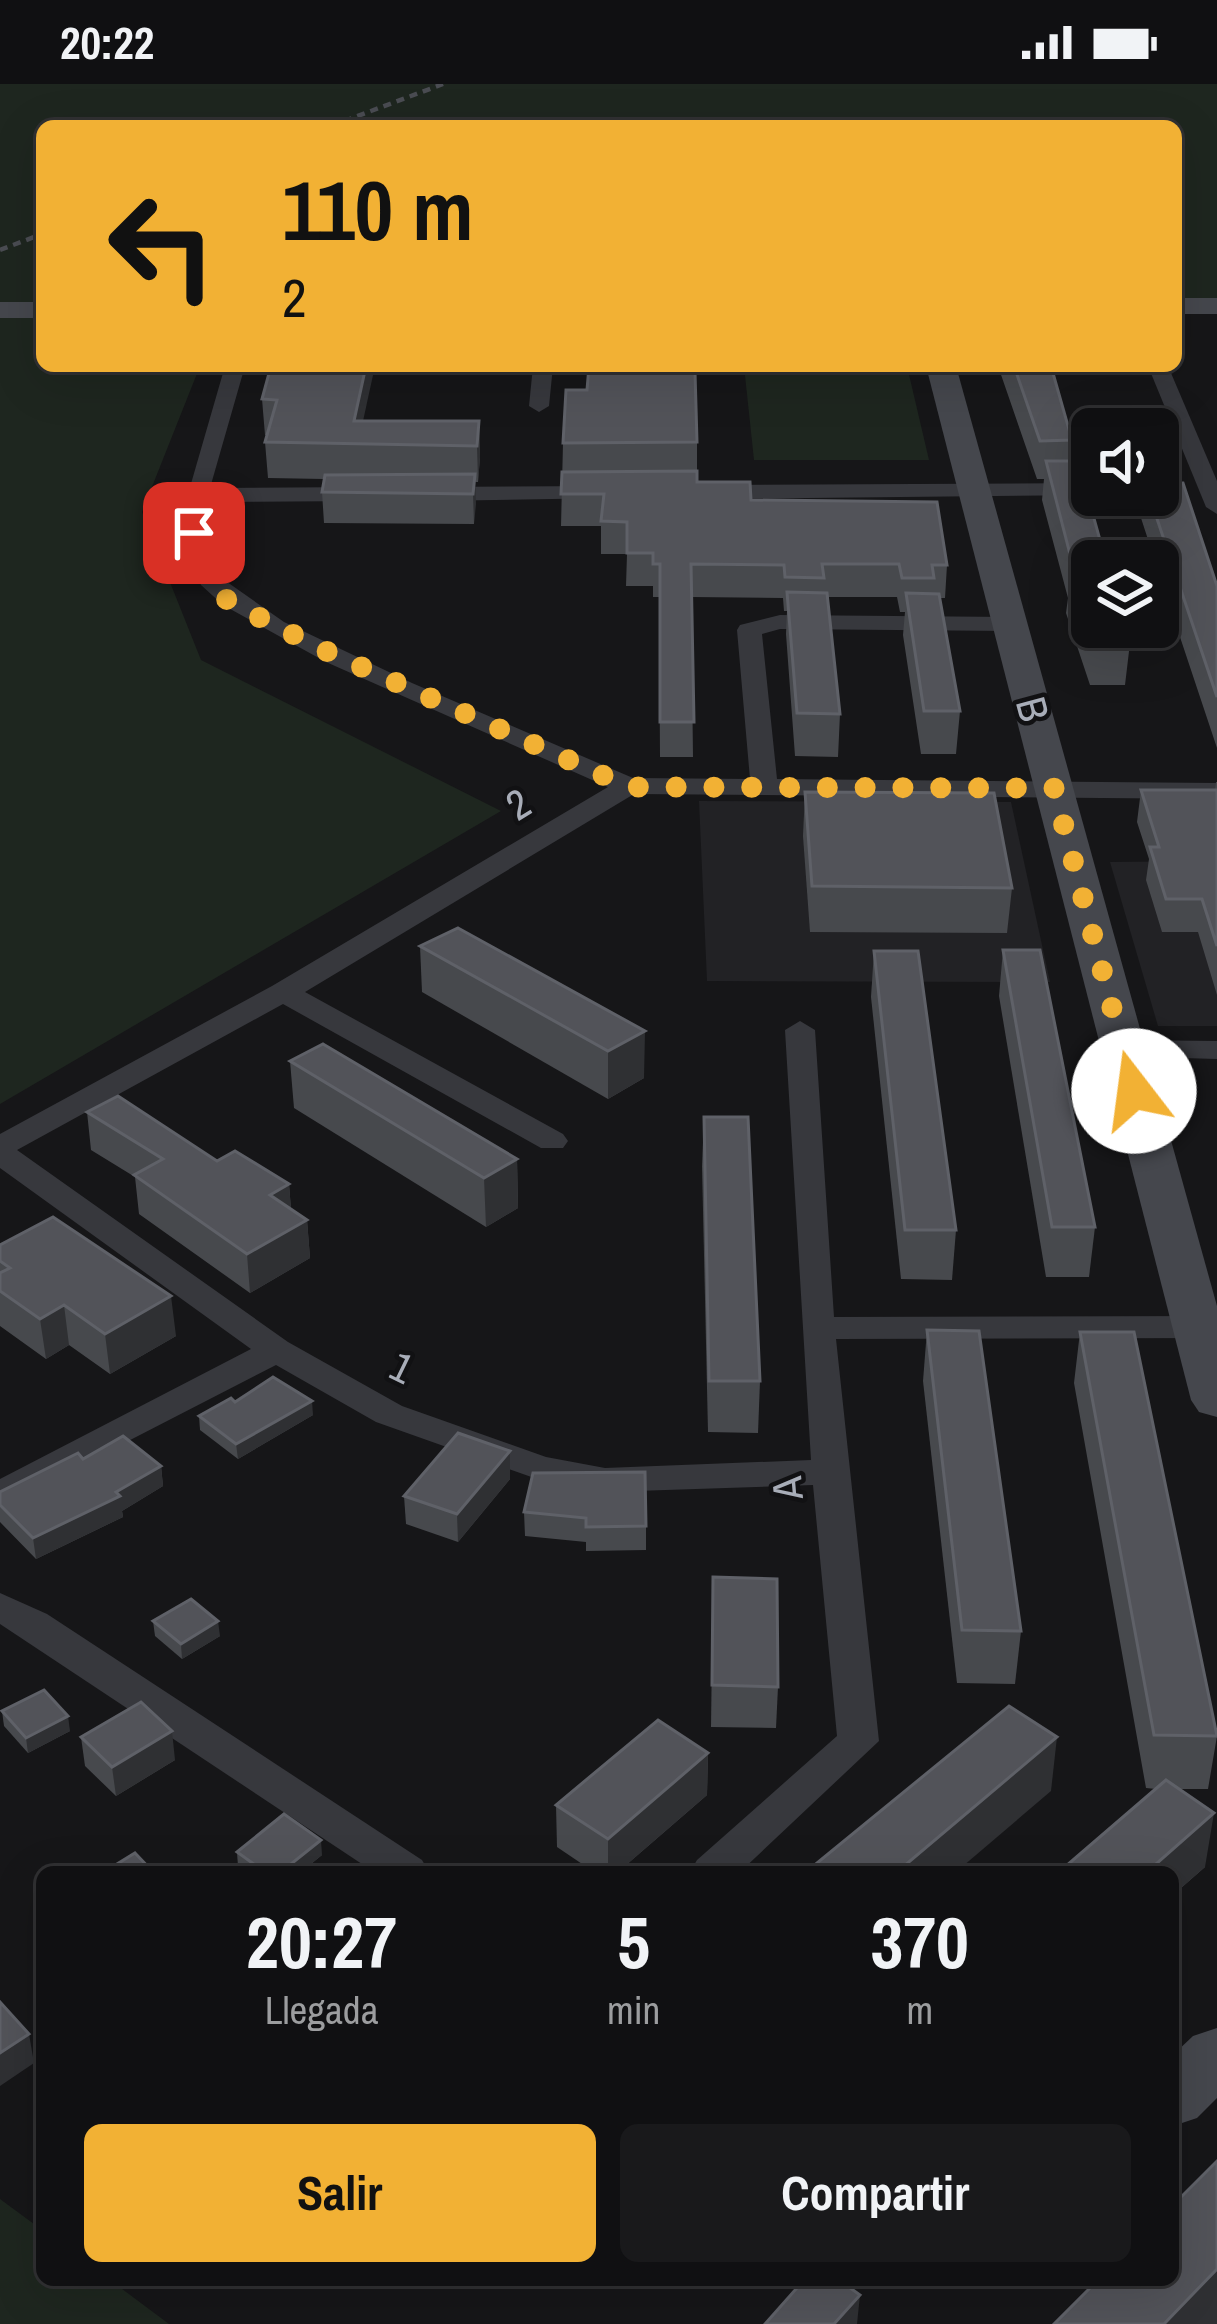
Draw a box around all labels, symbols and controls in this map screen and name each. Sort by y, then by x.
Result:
text: 20:22 [60,12,154,73]
text: 110 m [282,153,474,266]
icon: left [84,168,240,324]
text: 2 [282,261,307,334]
map controls [1071,408,1179,648]
button: sound [1071,408,1179,516]
pin [143,482,245,584]
icon: arrive [161,500,227,566]
button: layers [1071,540,1179,648]
street label: B [1003,691,1063,727]
street label: 2 [495,775,541,833]
position arrow [1071,1028,1197,1154]
street label: 1 [381,1338,423,1396]
street label: A [758,1473,816,1503]
text: 20:27 [246,1893,397,1990]
text: 5 [617,1893,650,1990]
text: 370 [870,1893,969,1990]
text: Llegada [265,1984,378,2036]
text: min [607,1984,660,2036]
text: m [906,1984,933,2036]
button: Salir [84,2124,596,2262]
button: Compartir [620,2124,1131,2262]

